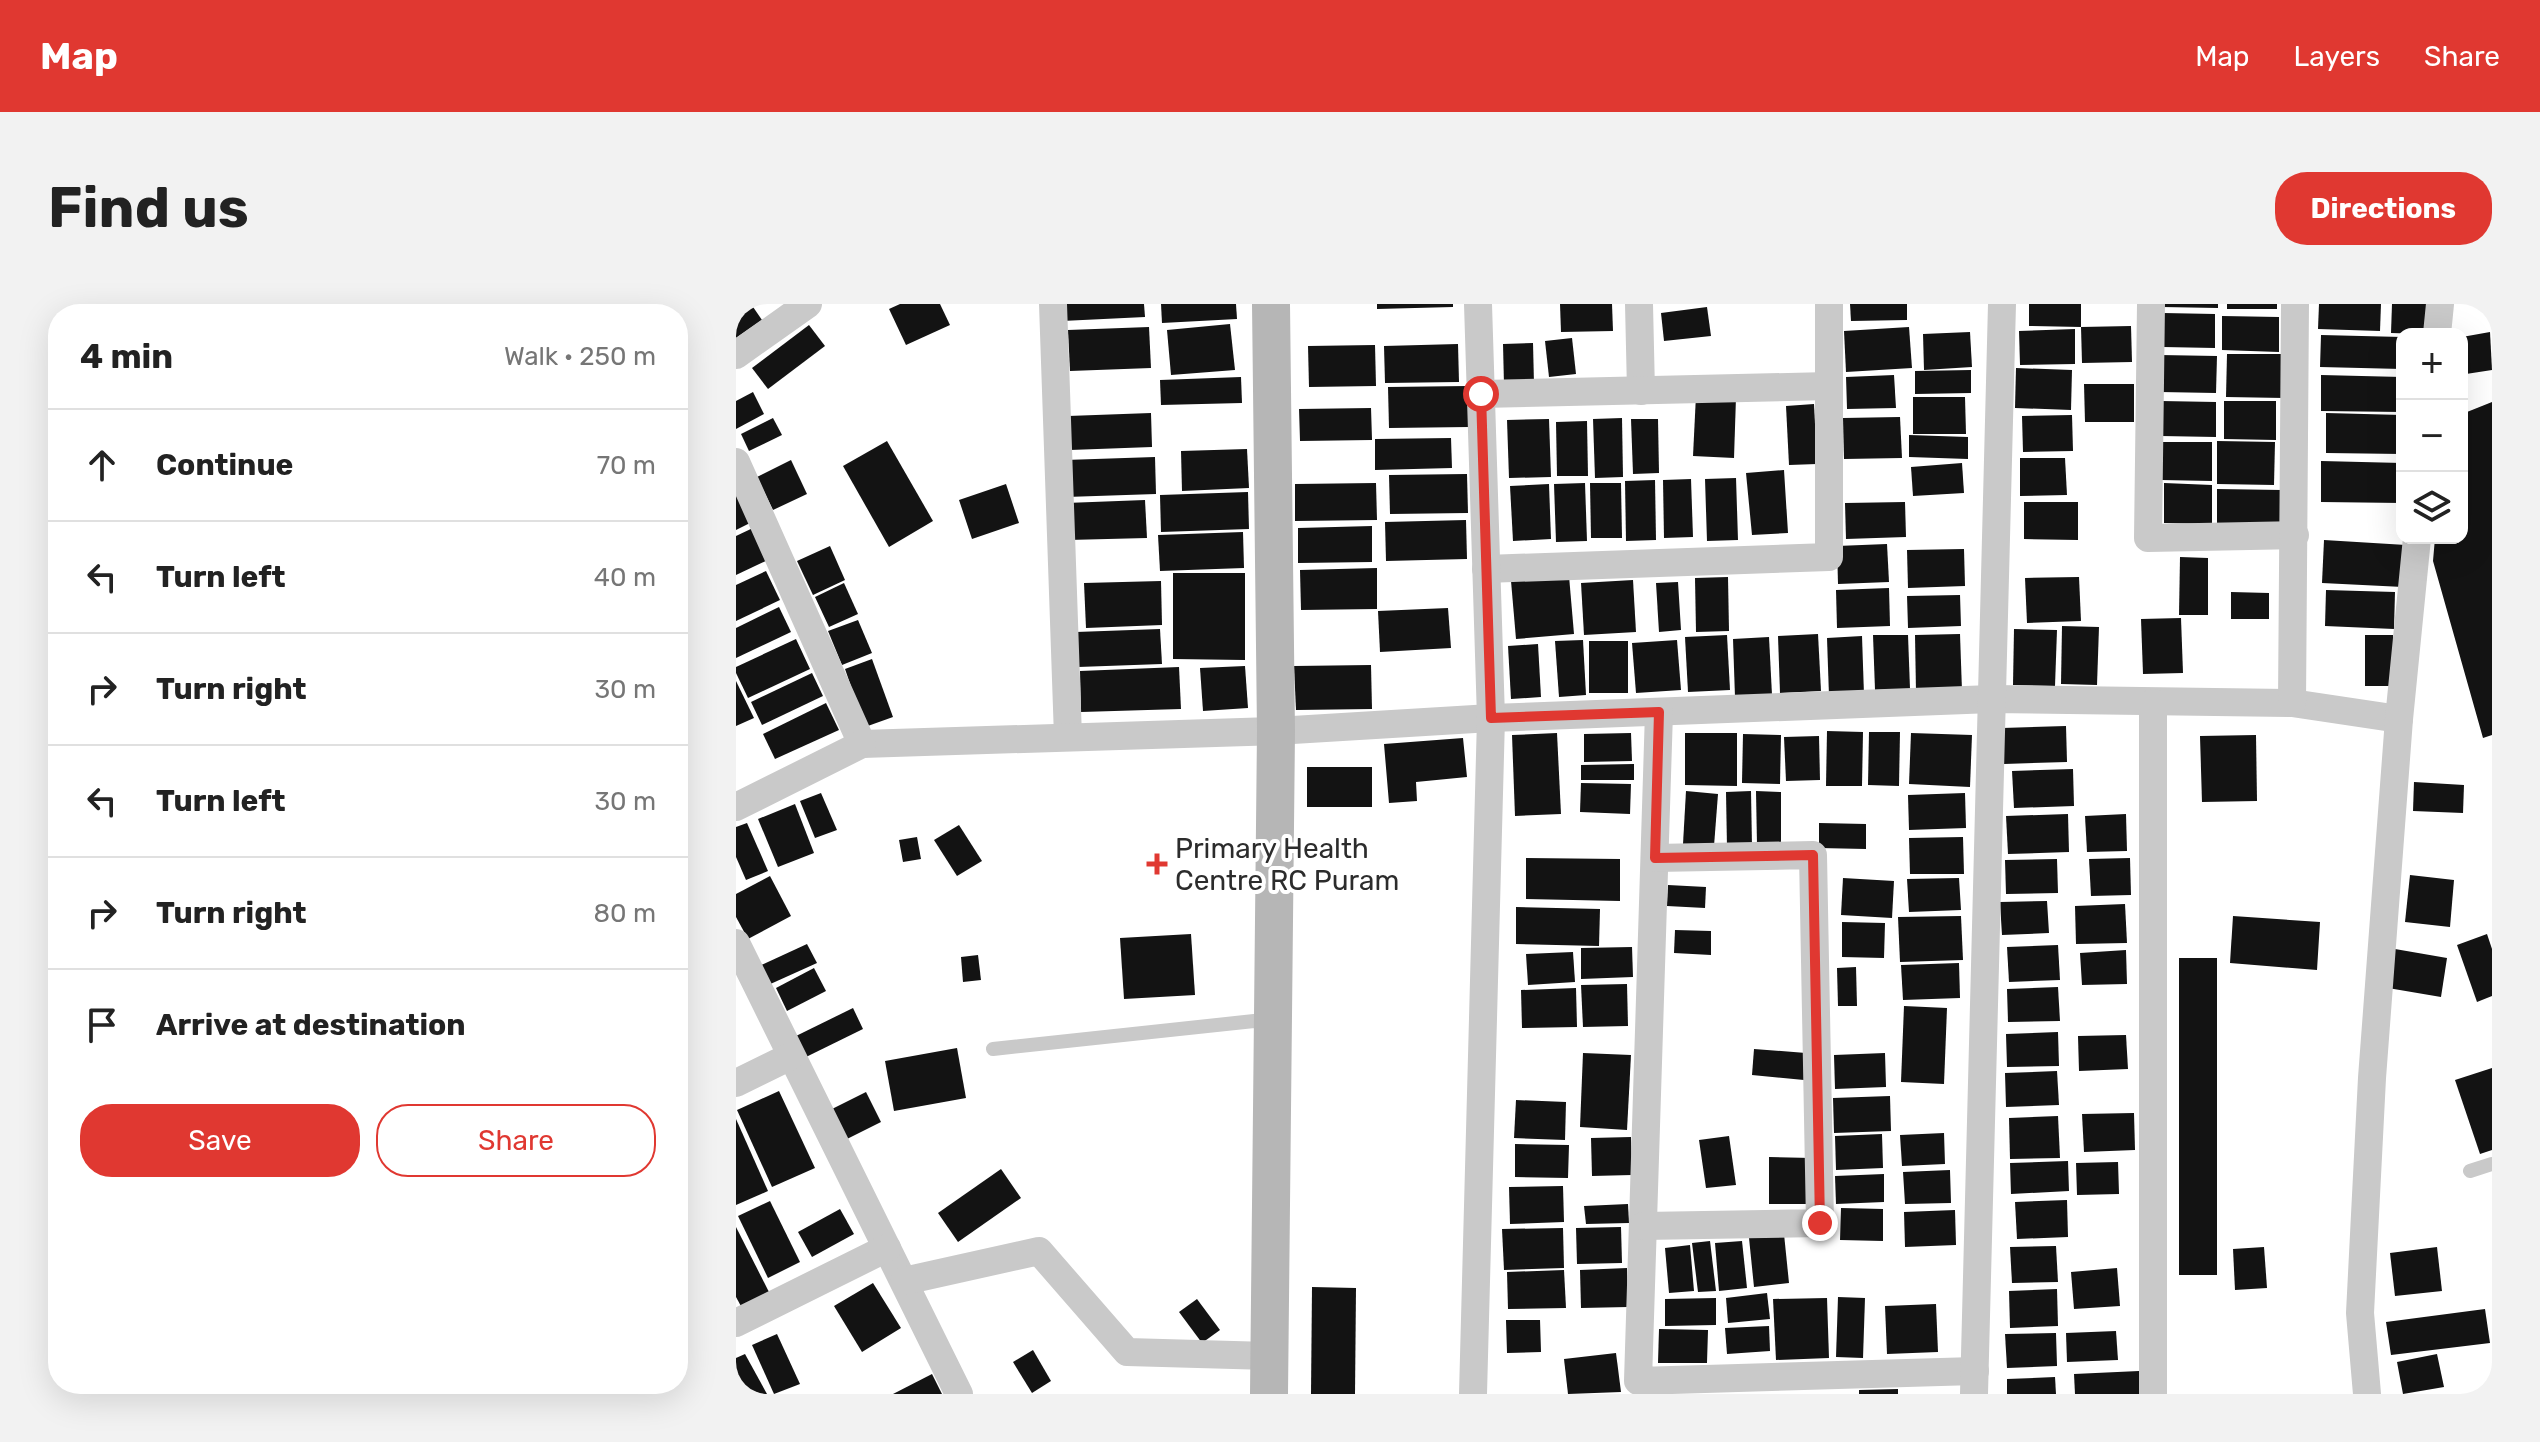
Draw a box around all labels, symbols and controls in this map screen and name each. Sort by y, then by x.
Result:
text: Map [40,33,118,79]
text: Map [2195,40,2250,73]
text: Layers [2294,40,2380,73]
text: Share [2424,40,2500,73]
button: Directions [2275,172,2492,245]
text: Find us [48,175,249,241]
map controls [2396,328,2468,544]
button: + [2396,328,2468,400]
text: 4 min [80,336,173,377]
text: Walk · 250 m [504,341,656,372]
route start [1463,376,1499,412]
button: − [2396,400,2468,472]
icon: ahead [80,443,124,487]
text: Continue [156,447,293,483]
text: 70 m [597,450,656,481]
button: layers [2396,472,2468,544]
icon: left [80,555,124,599]
text: Turn left [156,559,286,595]
text: 40 m [594,562,656,593]
icon: right [80,667,124,711]
text: Turn right [156,671,307,707]
text: 30 m [594,674,656,705]
icon: left [80,779,124,823]
text: Turn left [156,783,286,819]
text: 30 m [594,786,656,817]
place label: Primary Health Centre RC Puram [1175,832,1399,897]
marker: Primary Health Centre RC Puram [1146,853,1168,875]
icon: right [80,891,124,935]
text: Turn right [156,895,307,931]
text: 80 m [593,898,656,929]
icon: arrive [80,1003,124,1047]
text: Arrive at destination [156,1007,466,1043]
button: Save [80,1104,360,1177]
button: Share [376,1104,656,1177]
route end [1802,1205,1838,1241]

